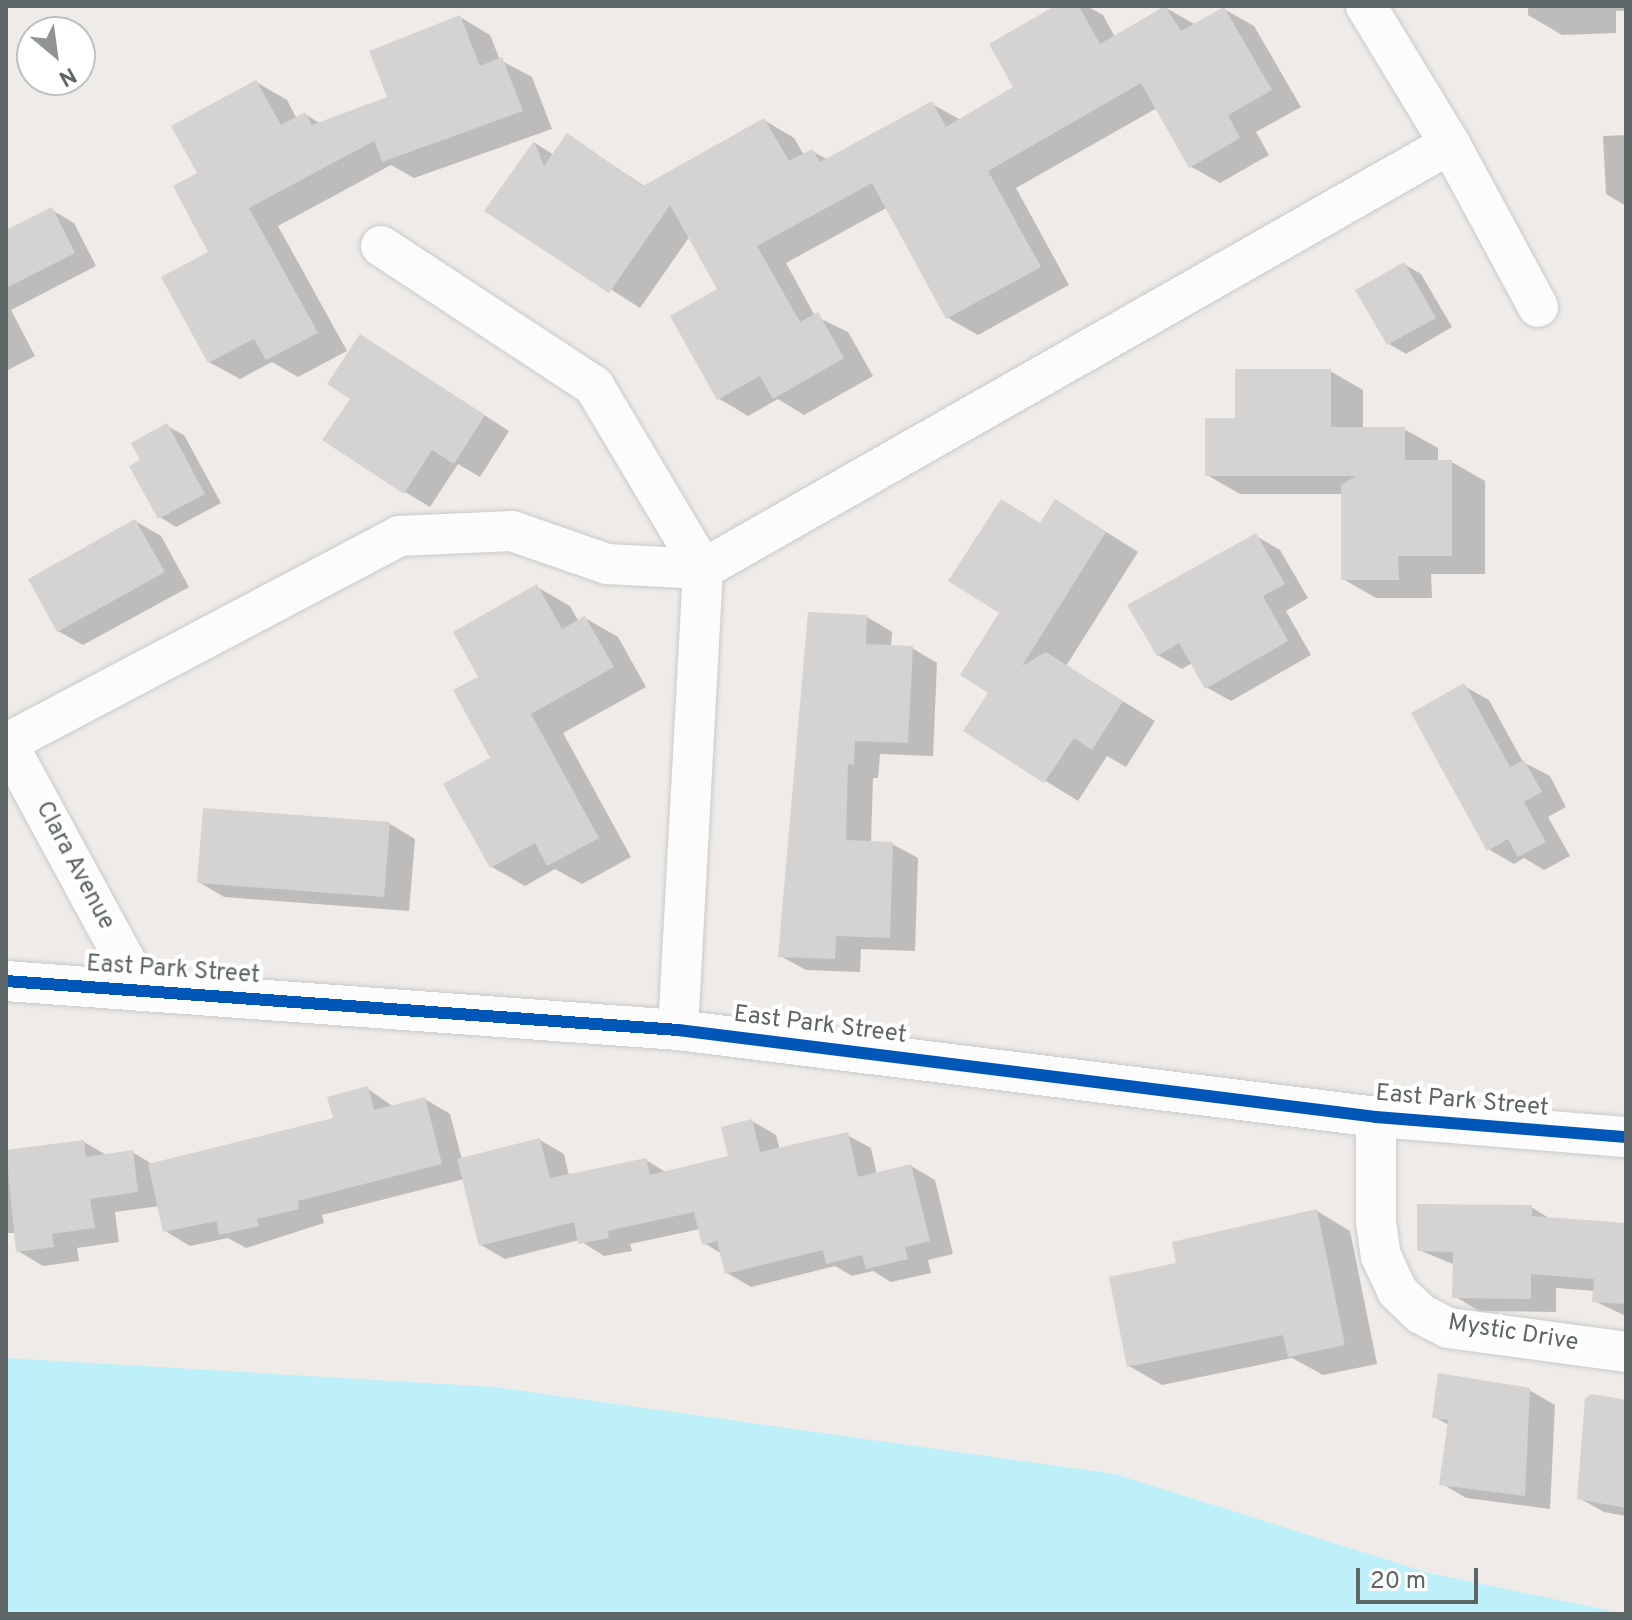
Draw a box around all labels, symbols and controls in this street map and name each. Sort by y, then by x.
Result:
north arrow [16,16,96,96]
text: N [53,60,80,91]
street label: Clara Avenue [28,797,120,935]
street label: East Park Street [85,951,261,991]
street label: East Park Street [732,1001,908,1051]
street label: East Park Street [1374,1080,1550,1124]
street label: Mystic Drive [1446,1309,1580,1359]
scale bar [1360,1552,1482,1602]
text: 20 m [1370,1567,1426,1597]

